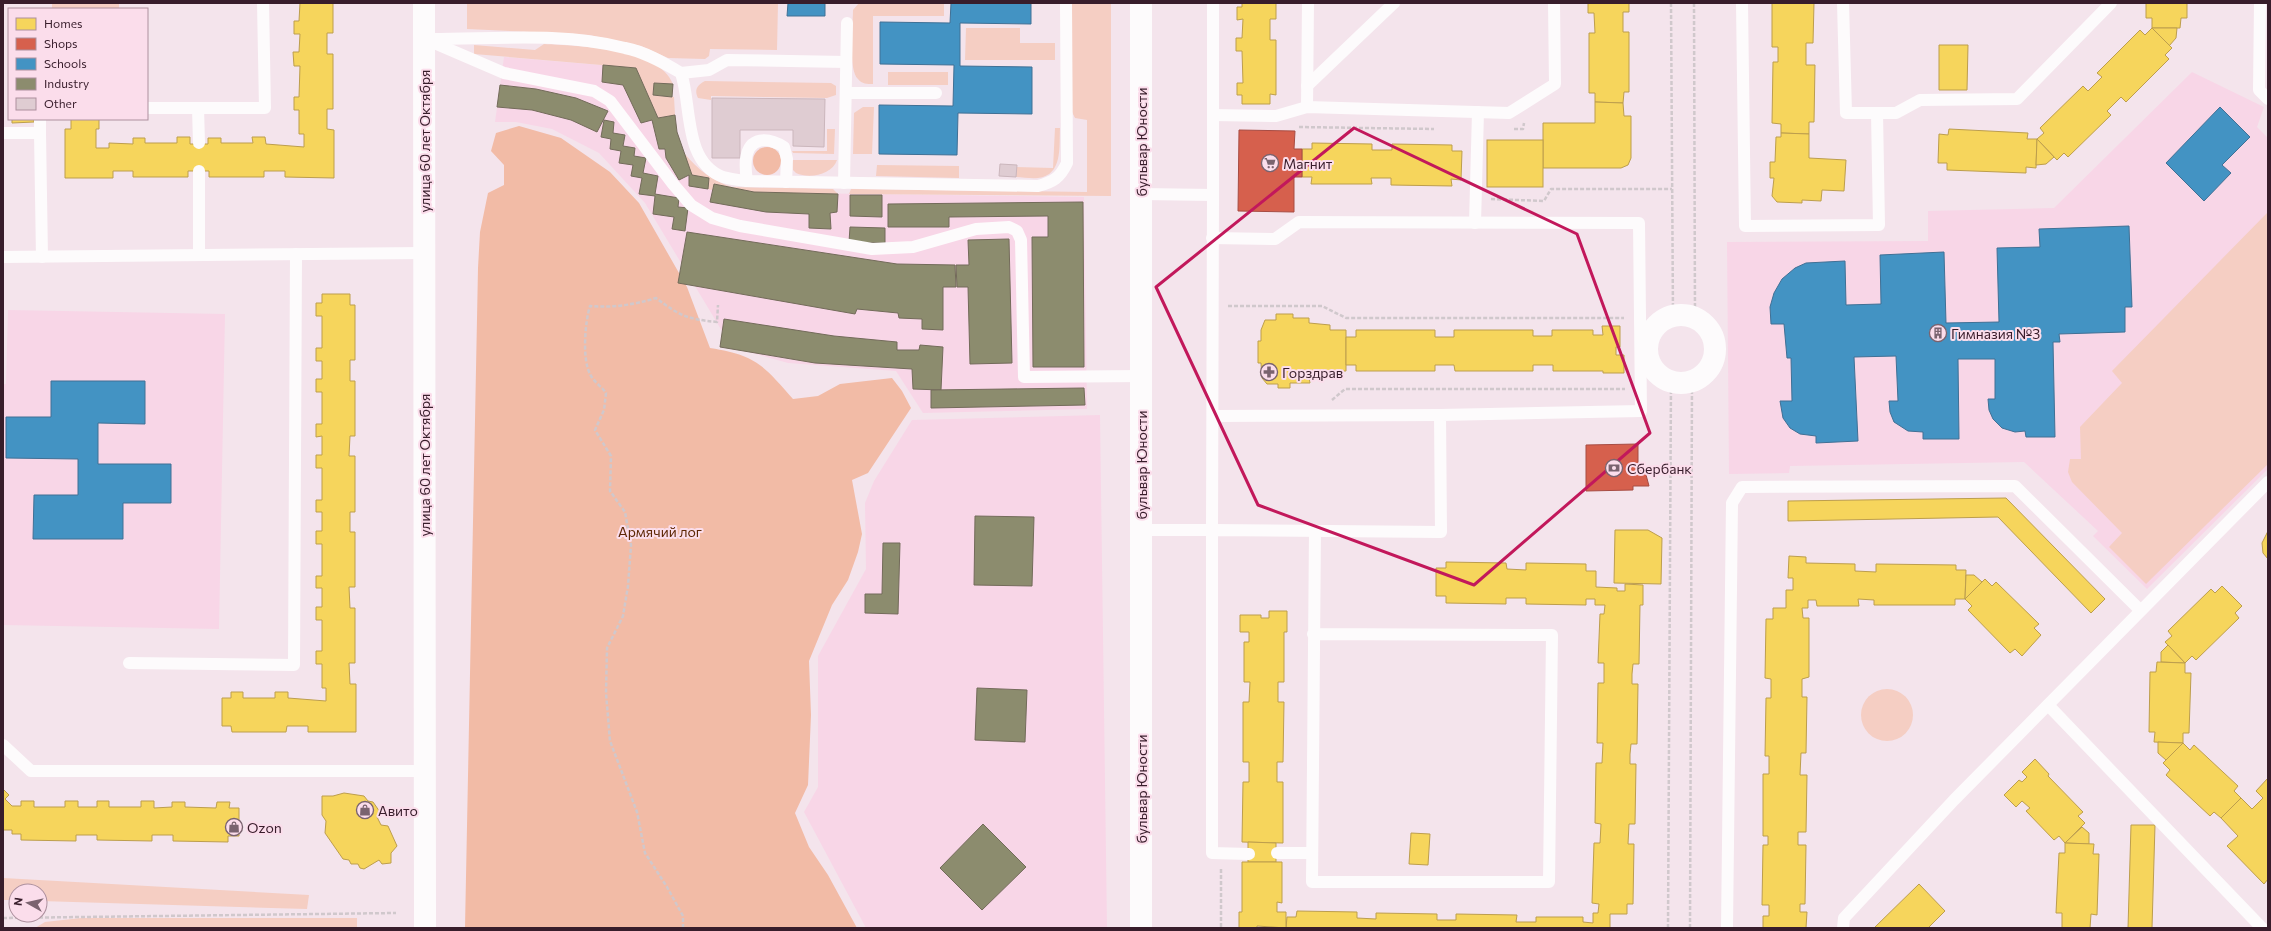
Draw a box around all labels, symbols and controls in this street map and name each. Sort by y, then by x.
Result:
legend [8,8,148,120]
text: Homes [44,16,82,30]
text: Shops [44,36,78,50]
text: Schools [44,56,87,70]
street label: улица 60 лет Октября [416,70,433,212]
text: Industry [44,76,89,90]
street label: бульвар Юности [1133,88,1150,196]
text: Other [44,96,77,110]
supermarket icon: Магнит [1260,153,1280,173]
place label: Магнит [1283,155,1333,172]
building icon: Гимназия №3 [1928,323,1948,343]
place label: Гимназия №3 [1951,325,2040,342]
pharmacy icon: Горздрав [1259,362,1279,382]
place label: Горздрав [1282,364,1343,381]
street label: улица 60 лет Октября [416,394,433,536]
street label: бульвар Юности [1133,411,1150,519]
bank icon: Сбербанк [1604,458,1624,478]
place label: Сбербанк [1627,460,1692,477]
park label: Армячий лог [618,523,702,540]
street label: бульвар Юности [1133,735,1150,843]
shop icon: Авито [355,800,375,820]
place label: Авито [378,802,418,819]
shop icon: Ozon [224,817,244,837]
place label: Ozon [247,819,282,836]
north arrow [8,883,48,923]
text: N [11,897,25,907]

